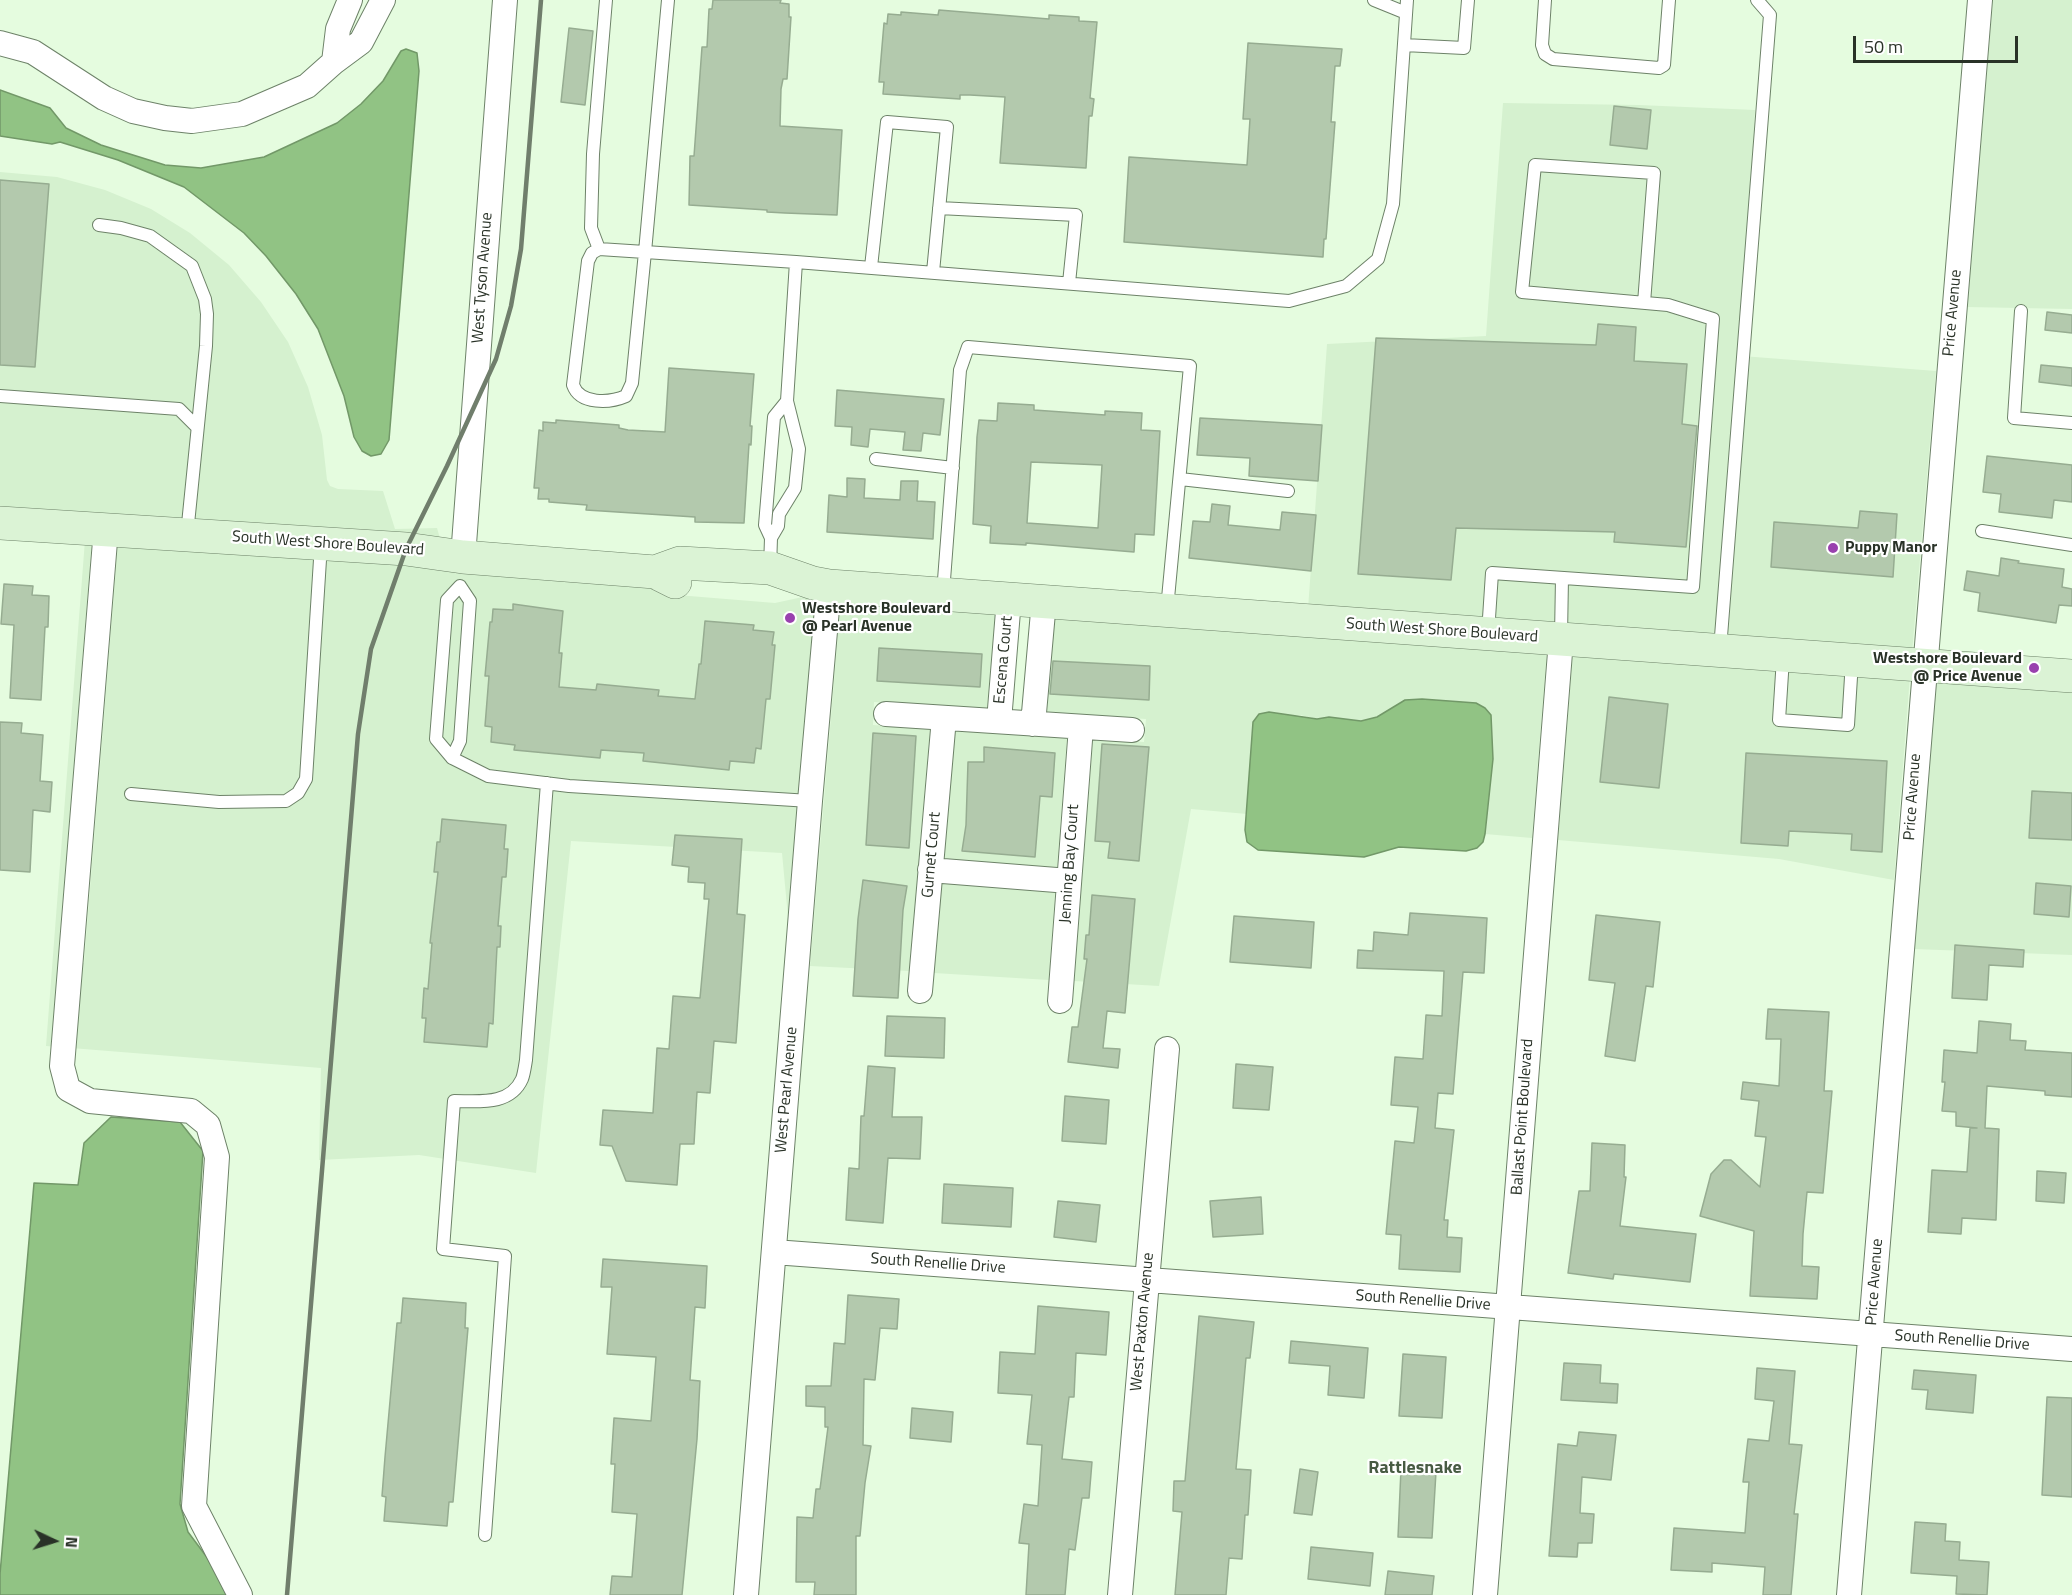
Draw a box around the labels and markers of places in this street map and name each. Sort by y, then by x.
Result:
place label: Puppy Manor [1845,538,1937,558]
marker: Puppy Manor [1826,541,1840,555]
place label: Westshore Boulevard @ Pearl Avenue [802,599,951,637]
marker: Westshore Boulevard @ Pearl Avenue [783,611,797,625]
place label: Westshore Boulevard @ Price Avenue [1873,649,2022,687]
marker: Westshore Boulevard @ Price Avenue [2027,661,2041,675]

